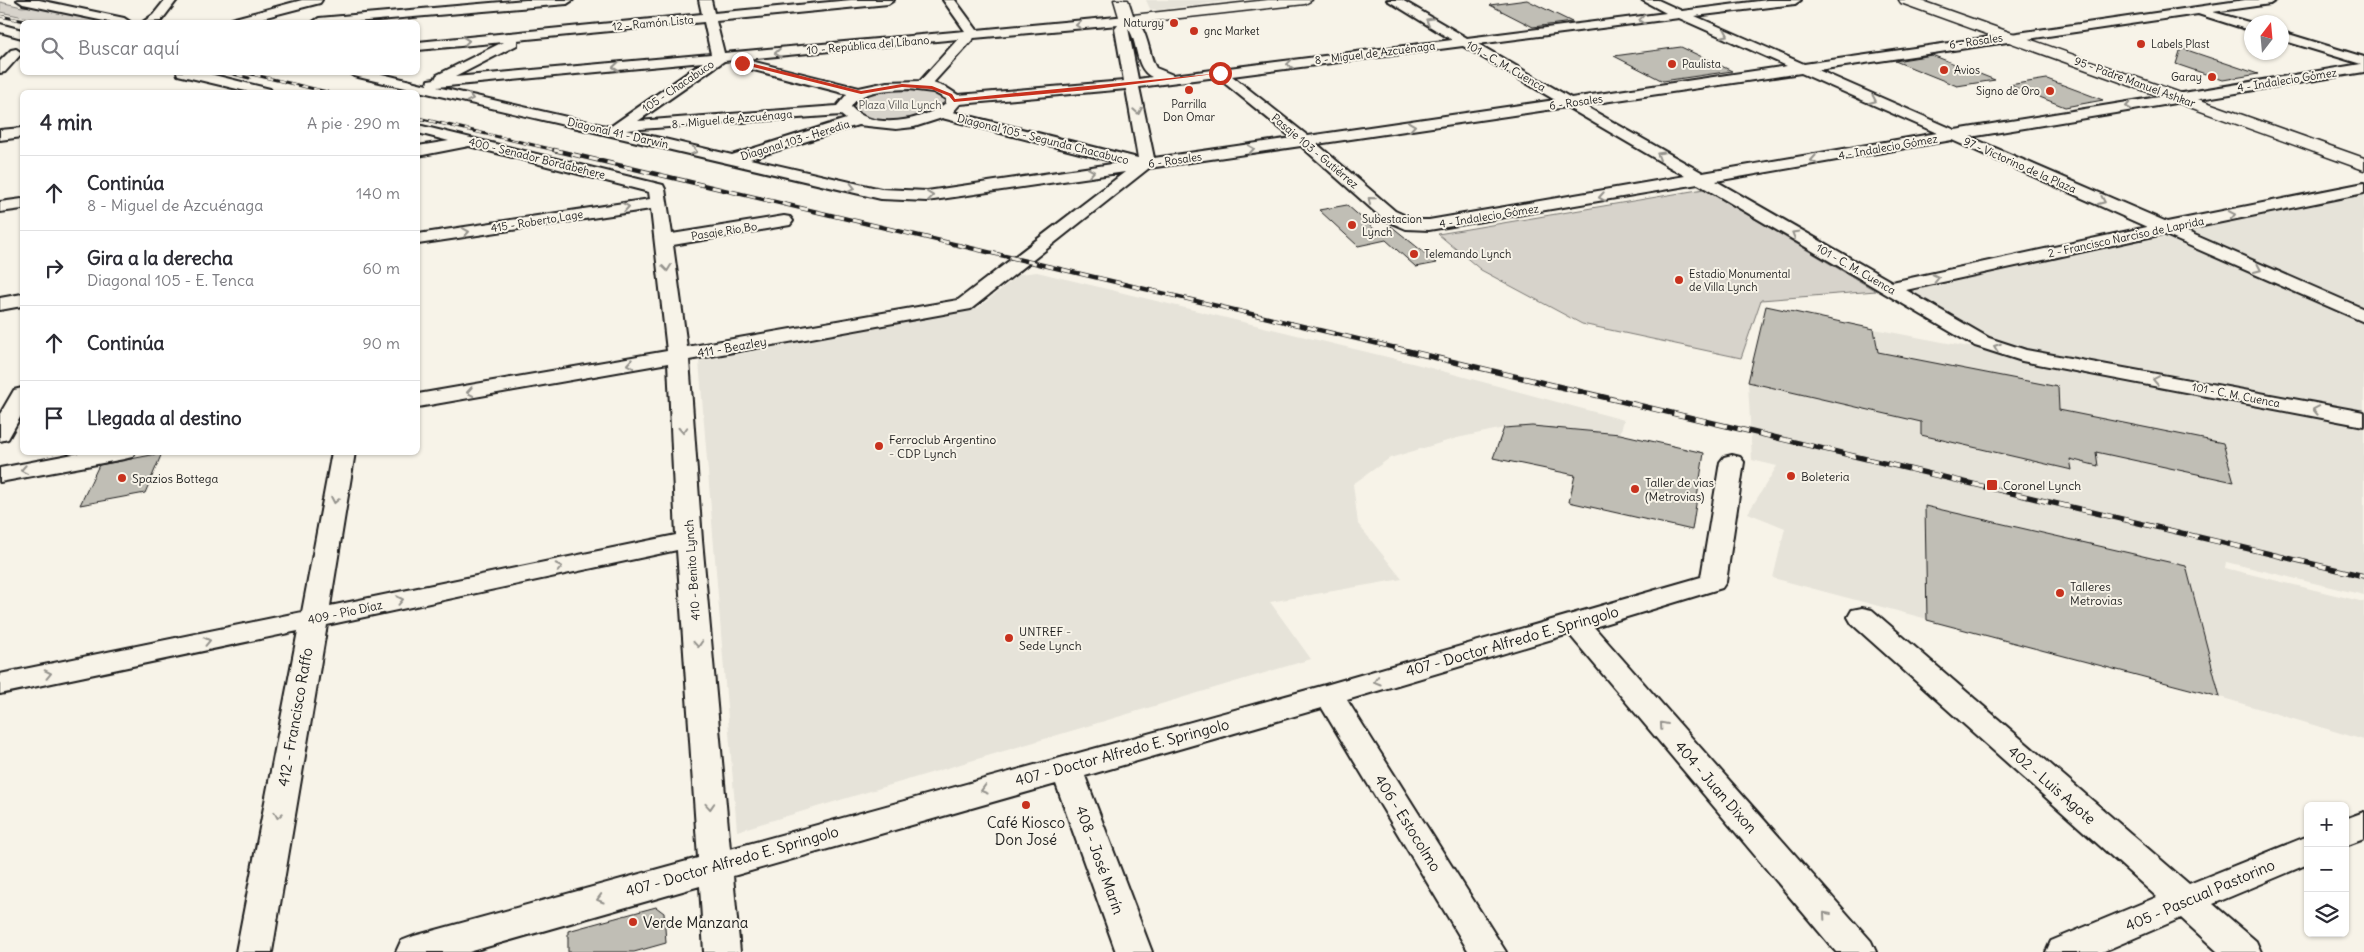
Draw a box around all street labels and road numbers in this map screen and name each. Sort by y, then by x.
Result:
street label: 12 - Ramón Lista [612,12,694,34]
street label: 6 - Rosales [1948,30,2004,52]
street label: 10 - República del Líbano [806,33,930,57]
street label: 101 - C. M. Cuenca [1464,38,1548,94]
street label: 8 - Miguel de Azcuénaga [1314,39,1436,67]
street label: 95 - Padre Manuel Ashkar [2073,54,2198,111]
street label: 105 - Chacabuco [639,57,717,115]
street label: 4 - Indalecio Gómez [2236,65,2338,95]
street label: 6 - Rosales [1548,91,1604,113]
street label: 8 - Miguel de Azcuénaga [671,107,793,131]
street label: Diagonal 105 - Segunda Chacabuco [956,111,1130,167]
street label: Pasaje 103 - Gutiérrez [1269,111,1361,191]
street label: Diagonal 41 - Darwin [566,115,670,151]
street label: Diagonal 103 - Heredia [739,117,851,163]
street label: 4 - Indalecio Gómez [1837,131,1939,163]
street label: 400 - Senador Bordabehere [467,134,607,182]
street label: 97 - Victorino de la Plaza [1962,134,2078,196]
street label: 6 - Rosales [1147,149,1203,171]
street label: 4 - Indalecio Gómez [1438,201,1540,231]
street label: 415 - Roberto Lage [490,207,584,235]
street label: 2 - Francisco Narciso de Laprida [2047,214,2205,260]
street label: Pasaje Rio Bo [690,219,758,243]
street label: 101 - C. M. Cuenca [1814,241,1898,297]
street label: 411 - Beazley [696,334,768,360]
street label: 101 - C. M. Cuenca [2191,380,2281,410]
street label: 410 - Benito Lynch [681,519,703,621]
street label: 409 - Pío Díaz [306,597,384,627]
street label: 407 - Doctor Alfredo E. Springolo [1403,601,1621,681]
street label: 412 - Francisco Raffo [273,646,317,788]
street label: 407 - Doctor Alfredo E. Springolo [1013,714,1231,790]
street label: 404 - Juan Dixon [1671,737,1761,837]
street label: 402 - Luis Agote [2004,742,2100,828]
street label: 406 - Estocolmo [1371,771,1445,875]
street label: 408 - José Marín [1072,803,1129,917]
street label: 407 - Doctor Alfredo E. Springolo [623,821,841,901]
street label: 405 - Pascual Pastorino [2122,855,2278,935]

